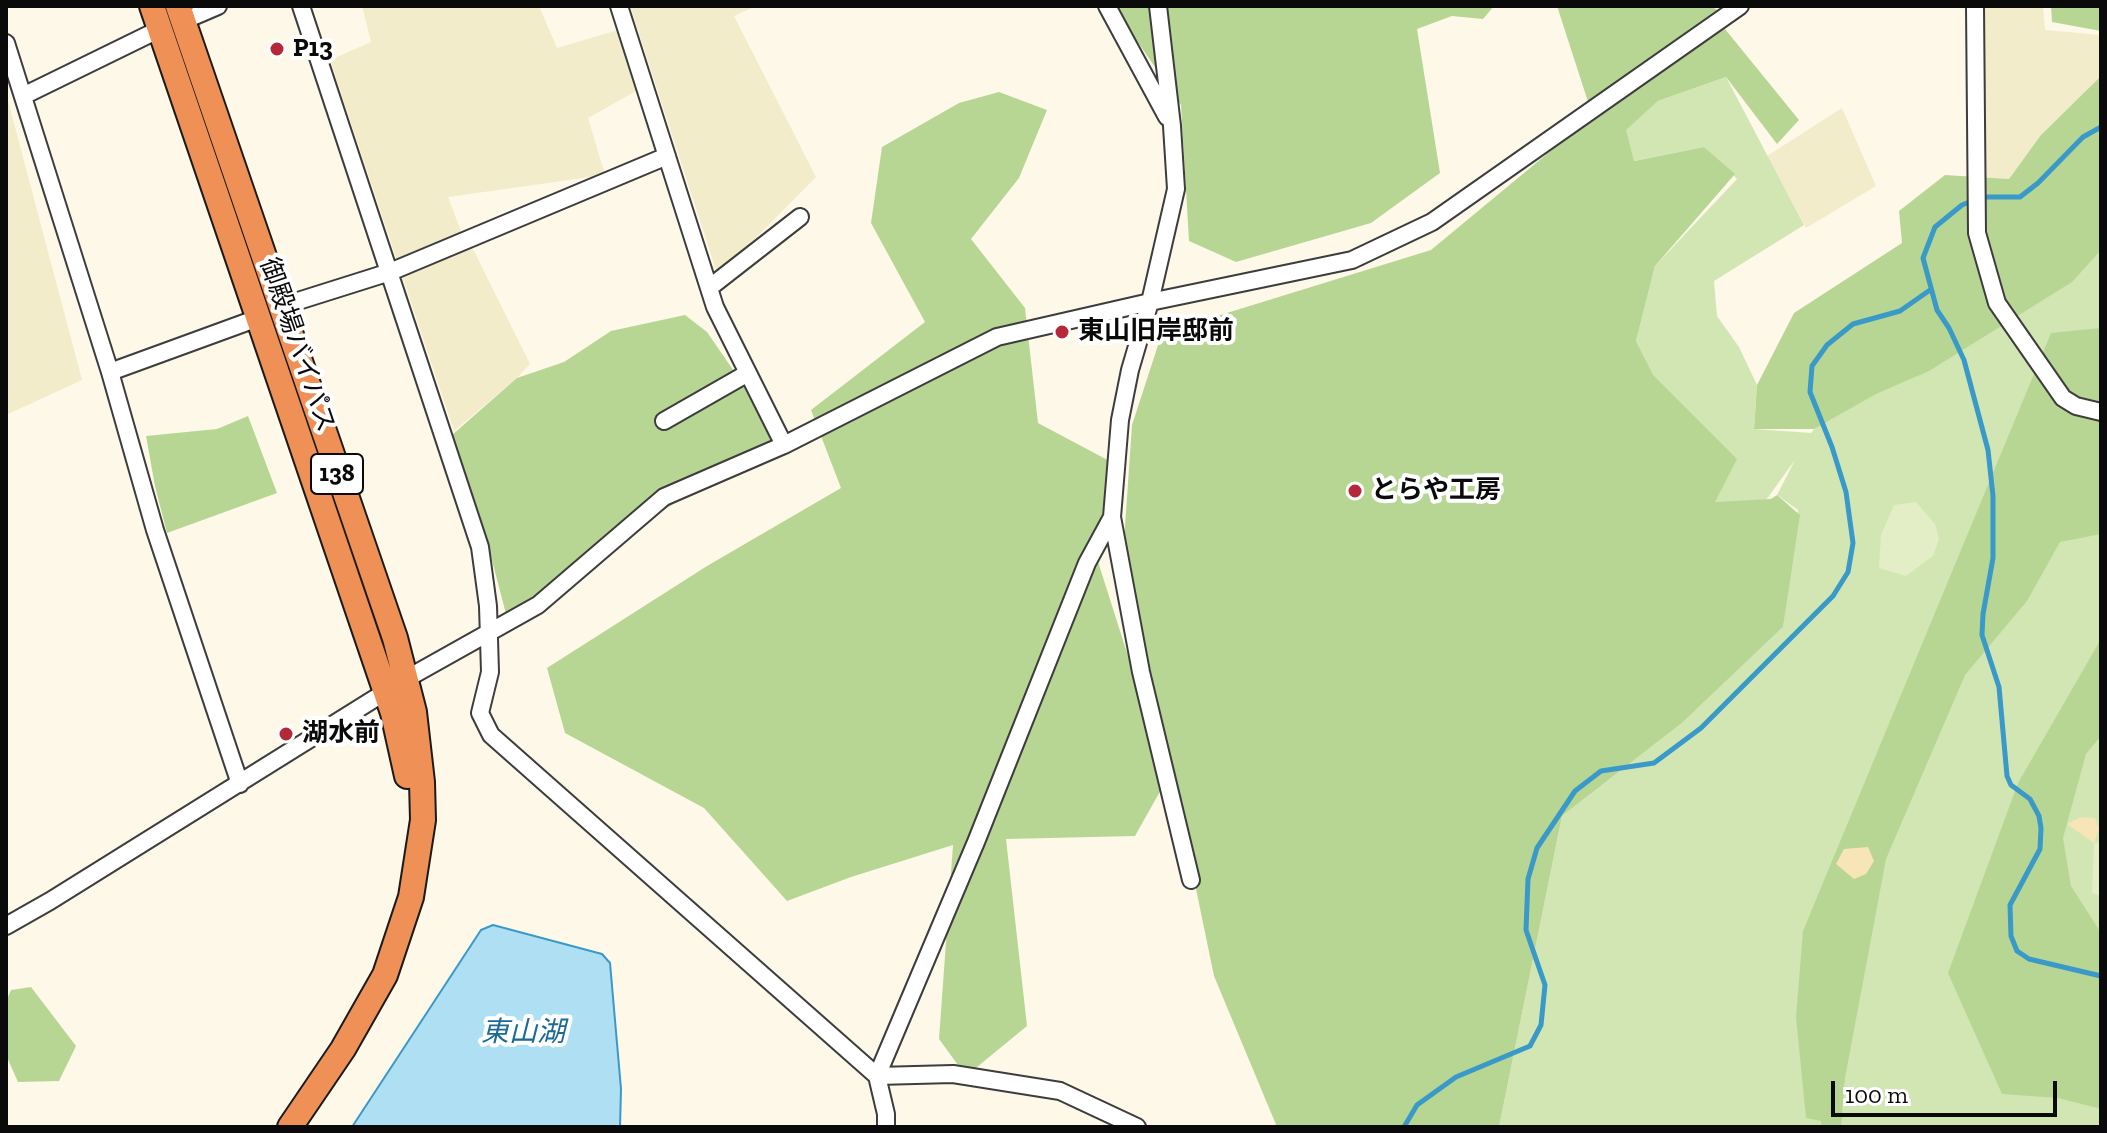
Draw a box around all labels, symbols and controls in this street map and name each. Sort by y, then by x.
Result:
place label: P13 [293,33,333,65]
marker: P13 [268,40,286,58]
street label: 御殿場バイパス [253,254,341,436]
place label: 東山旧岸邸前 [1078,316,1234,348]
marker: 東山旧岸邸前 [1053,323,1071,341]
road number: 138 [311,454,363,494]
place label: とらや工房 [1371,475,1501,507]
marker: とらや工房 [1346,482,1364,500]
place label: 湖水前 [302,718,380,750]
marker: 湖水前 [277,725,295,743]
water label: 東山湖 [481,1016,565,1050]
scale bar [1835,1065,2061,1115]
text: 100 m [1845,1080,1908,1109]

